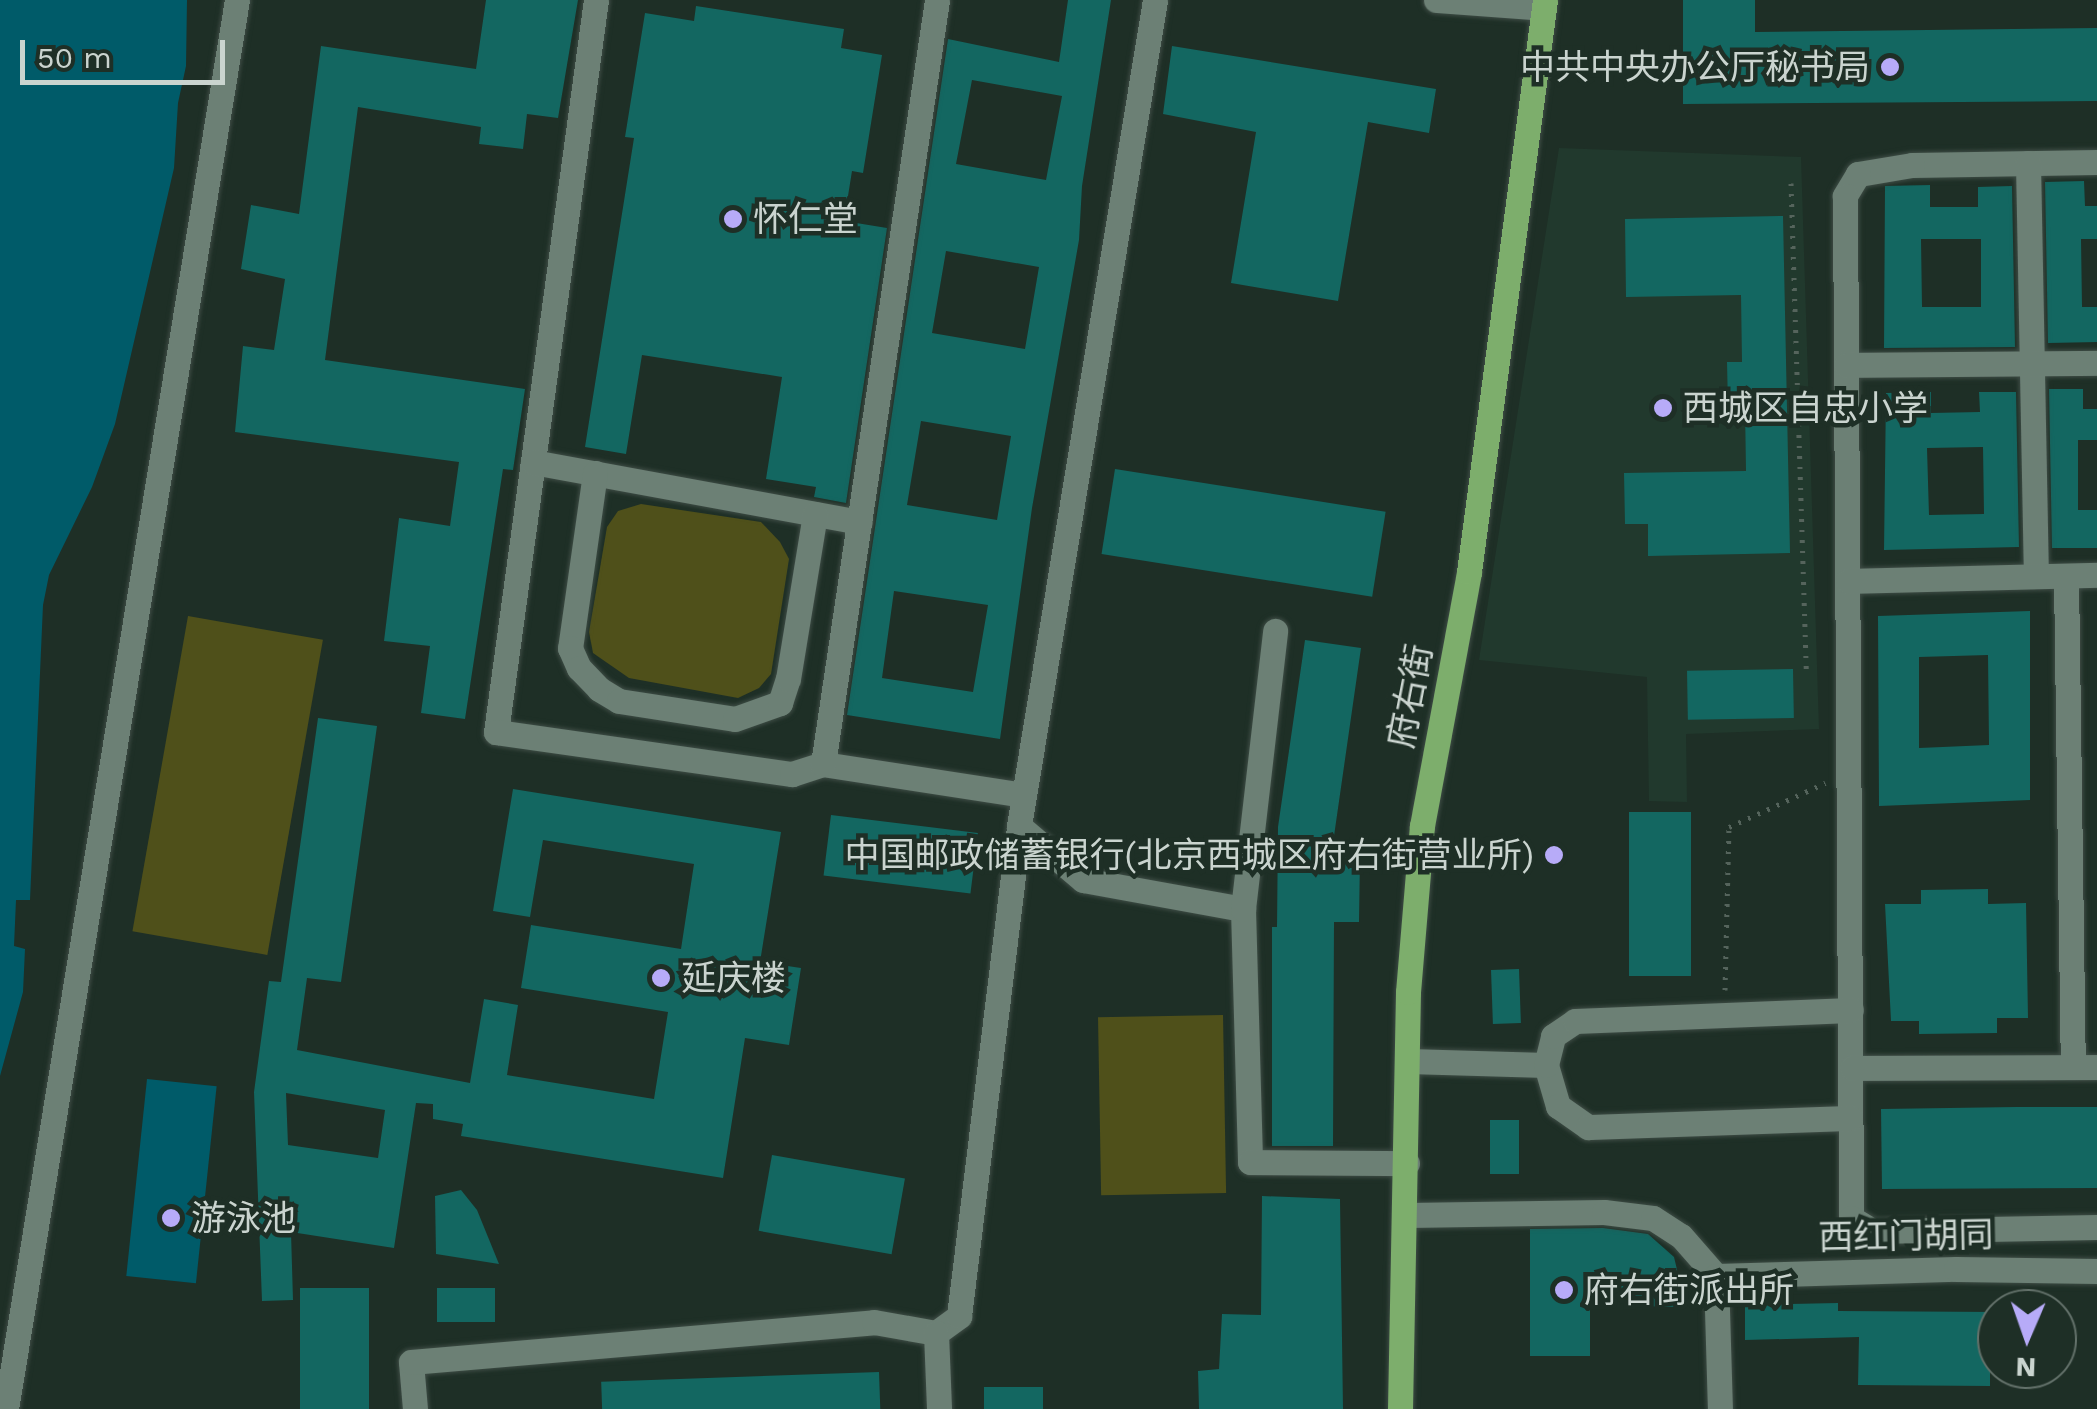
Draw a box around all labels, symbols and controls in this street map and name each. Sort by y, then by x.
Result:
scale bar [25,20,230,82]
text: 50 m [37,40,112,75]
place label: 中共中央办公厅秘书局 [1520,46,1870,88]
marker: 中共中央办公厅秘书局 [1879,56,1901,78]
place label: 怀仁堂 [753,198,858,240]
marker: 怀仁堂 [722,208,744,230]
place label: 西城区自忠小学 [1683,387,1928,429]
marker: 西城区自忠小学 [1652,397,1674,419]
street label: 府右街 [1379,640,1441,752]
place label: 中国邮政储蓄银行(北京西城区府右街营业所) [845,834,1534,876]
marker: 中国邮政储蓄银行(北京西城区府右街营业所) [1543,844,1565,866]
place label: 延庆楼 [681,957,786,999]
marker: 延庆楼 [650,967,672,989]
place label: 游泳池 [191,1197,296,1239]
marker: 游泳池 [160,1207,182,1229]
street label: 西红门胡同 [1818,1213,1994,1259]
place label: 府右街派出所 [1584,1269,1794,1311]
marker: 府右街派出所 [1553,1279,1575,1301]
north arrow [1977,1289,2077,1389]
text: N [2015,1351,2037,1384]

